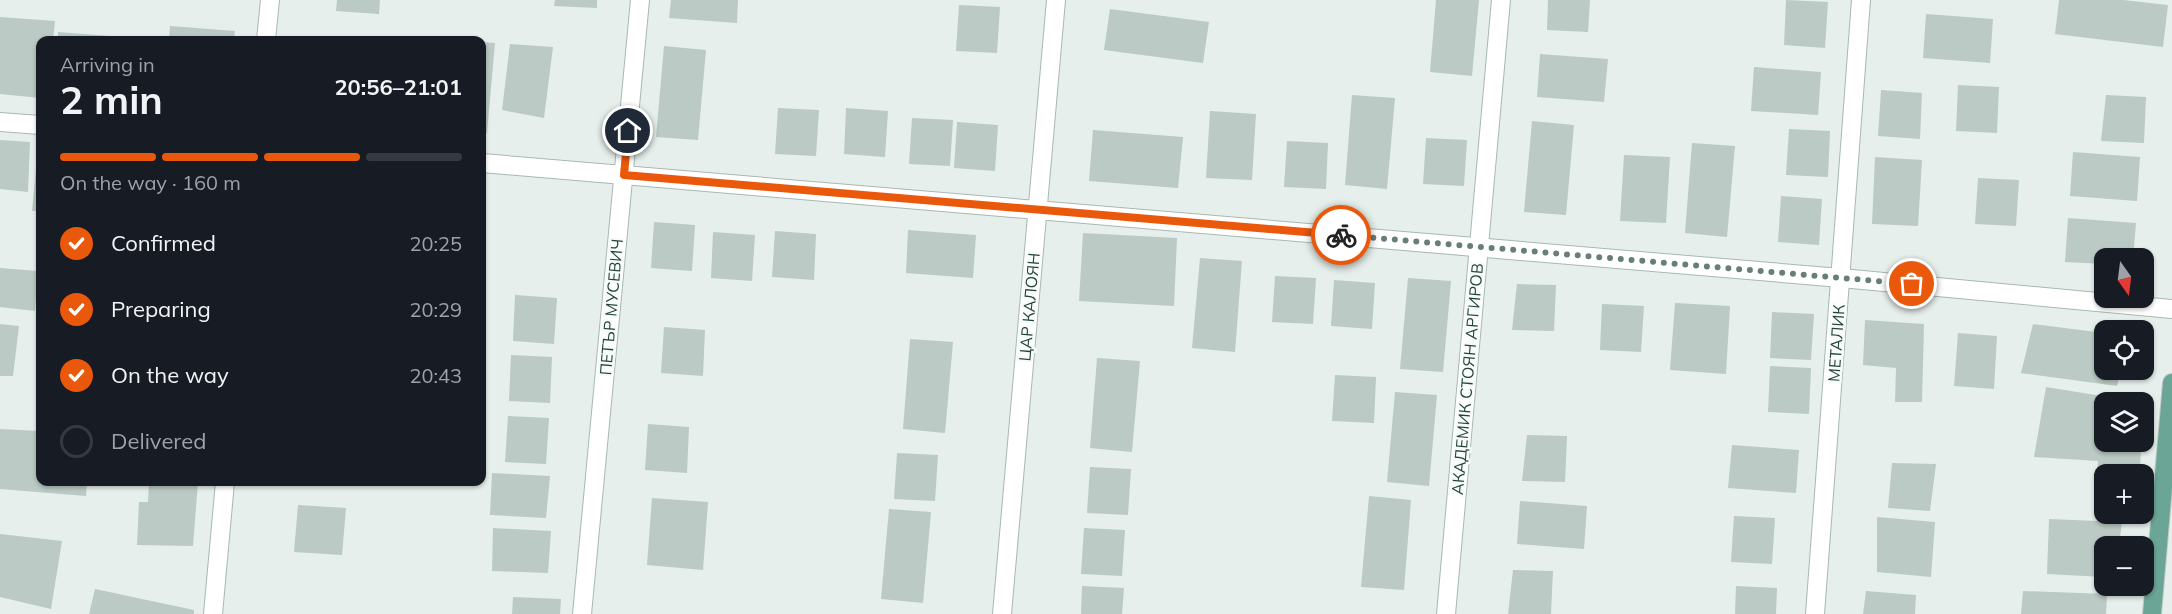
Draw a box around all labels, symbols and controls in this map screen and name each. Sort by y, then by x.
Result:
text: Arriving in [60,52,155,77]
text: 20:56–21:01 [334,73,462,101]
text: 2 min [60,75,163,124]
pin [602,105,653,156]
icon: home [611,114,644,147]
text: On the way · 160 m [60,170,241,195]
courier [1311,205,1371,265]
icon: bike [1325,219,1358,252]
icon: check [60,227,93,260]
text: Confirmed [111,229,216,257]
text: 20:25 [409,231,462,256]
street label: ПЕТЪР МУСЕВИЧ [595,238,627,376]
north arrow [2094,248,2154,308]
map controls [2094,248,2154,596]
street label: ЦАР КАЛОЯН [1014,252,1044,362]
pin [1886,258,1937,309]
street label: АКАДЕМИК СТОЯН АРГИРОВ [1447,262,1487,496]
icon: bag [1895,267,1928,300]
icon: check [60,293,93,326]
text: Preparing [111,295,211,323]
text: 20:29 [409,297,462,322]
street label: МЕТАЛИК [1823,303,1849,382]
button: locate [2094,320,2154,380]
icon: check [60,359,93,392]
text: On the way [111,361,229,389]
text: 20:43 [409,363,462,388]
button: layers [2094,392,2154,452]
text: Delivered [111,427,206,455]
button: + [2094,464,2154,524]
button: − [2094,536,2154,596]

